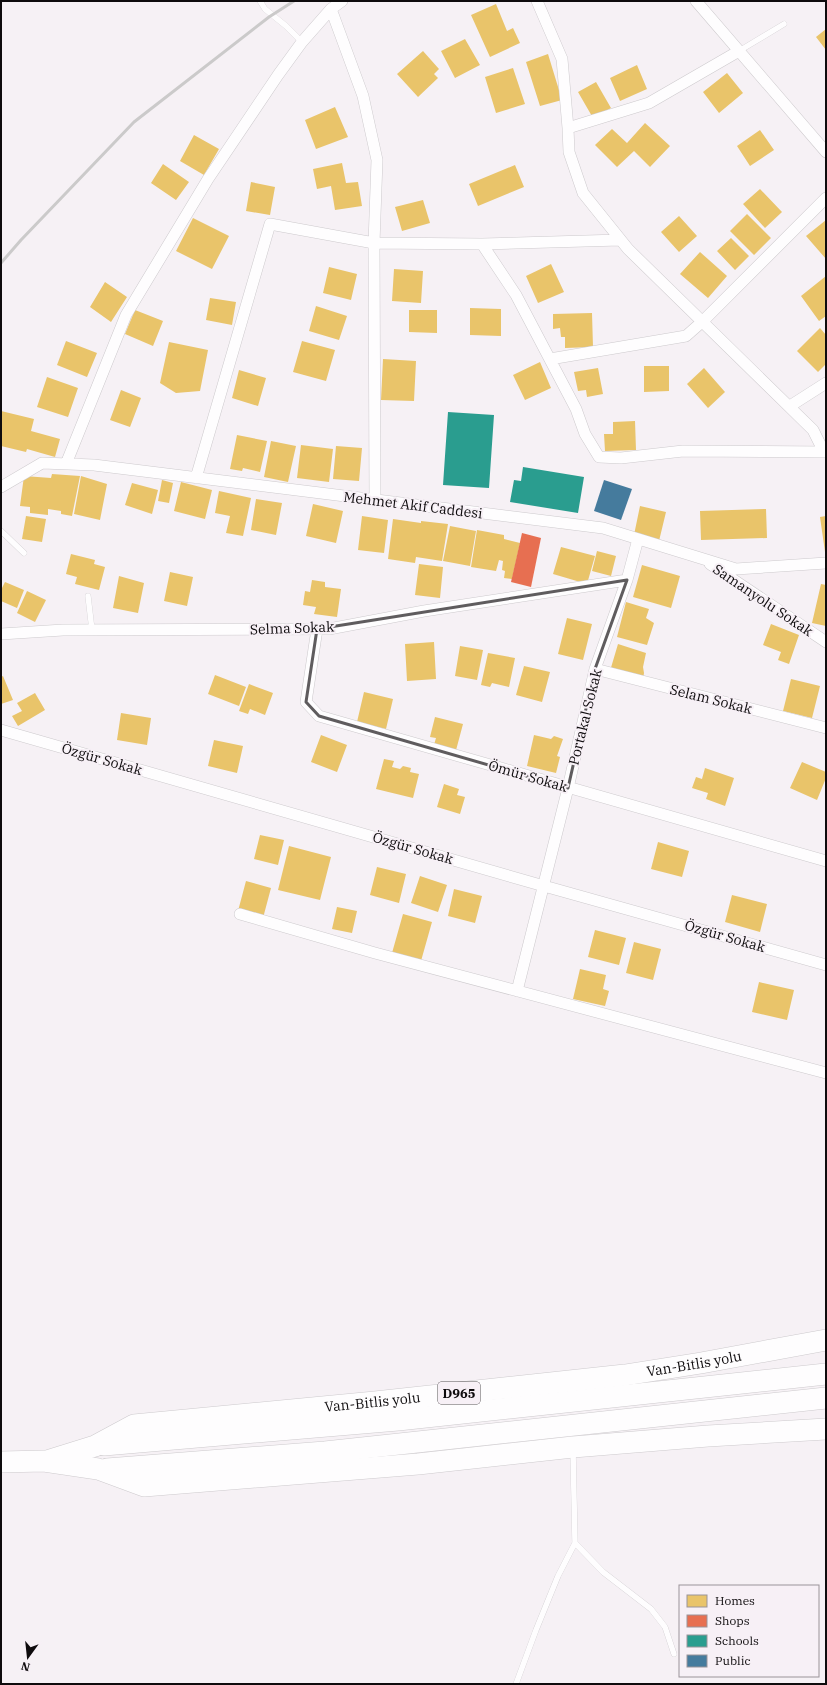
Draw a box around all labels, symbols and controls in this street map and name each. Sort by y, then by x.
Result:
street label: Mehmet Akif Caddesi [342,488,484,522]
street label: Samanyolu Sokak [709,560,817,641]
street label: Selma Sokak [250,618,335,638]
street label: Portakal Sokak [564,666,606,767]
street label: Selam Sokak [668,680,755,718]
street label: Özgür Sokak [60,739,145,779]
street label: Ömür Sokak [486,756,570,796]
street label: Özgür Sokak [371,828,456,868]
street label: Özgür Sokak [683,916,768,956]
street label: Van-Bitlis yolu [645,1347,743,1380]
road number: D965 [438,1382,480,1404]
street label: Van-Bitlis yolu [324,1388,422,1416]
legend [679,1585,819,1677]
text: Homes [715,1593,755,1608]
text: Shops [715,1613,750,1628]
text: Schools [715,1633,759,1648]
north arrow [8,1637,48,1677]
text: Public [715,1653,751,1668]
text: N [19,1659,31,1675]

